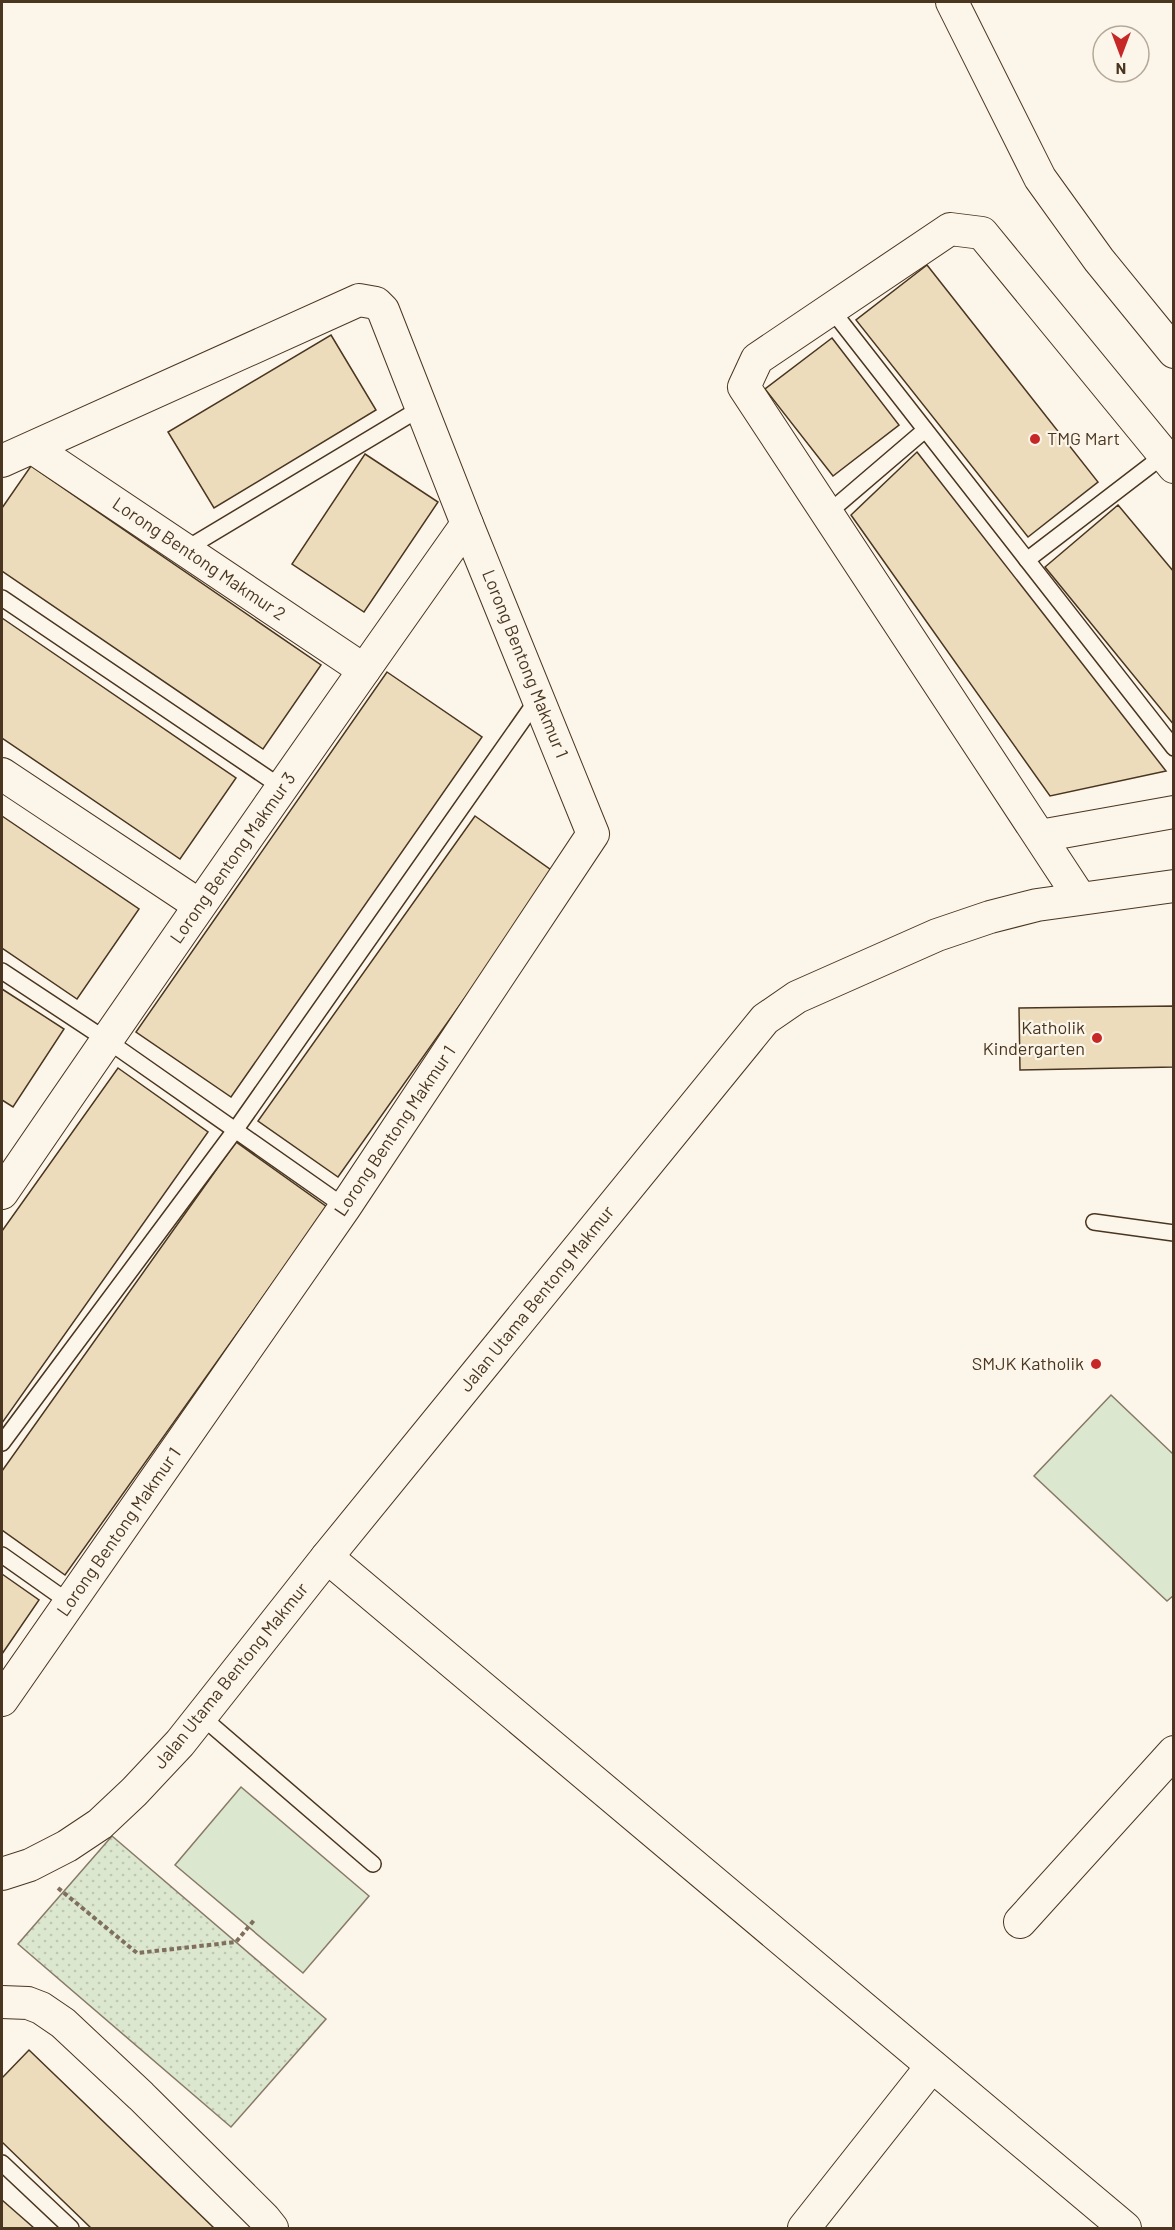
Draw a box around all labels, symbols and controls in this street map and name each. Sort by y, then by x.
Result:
north arrow [1091,24,1151,84]
text: N [1116,60,1126,79]
place label: TMG Mart [1047,427,1120,449]
marker: TMG Mart [1028,432,1042,446]
street label: Lorong Bentong Makmur 2 [109,492,290,624]
street label: Lorong Bentong Makmur 1 [478,566,574,761]
street label: Lorong Bentong Makmur 3 [165,768,300,947]
place label: Katholik Kindergarten [983,1016,1085,1059]
marker: Katholik Kindergarten [1090,1031,1104,1045]
street label: Lorong Bentong Makmur 1 [329,1041,459,1220]
street label: Jalan Utama Bentong Makmur [454,1201,618,1396]
place label: SMJK Katholik [972,1352,1084,1374]
marker: SMJK Katholik [1089,1357,1103,1371]
street label: Lorong Bentong Makmur 1 [52,1443,185,1620]
street label: Jalan Utama Bentong Makmur [148,1578,312,1773]

